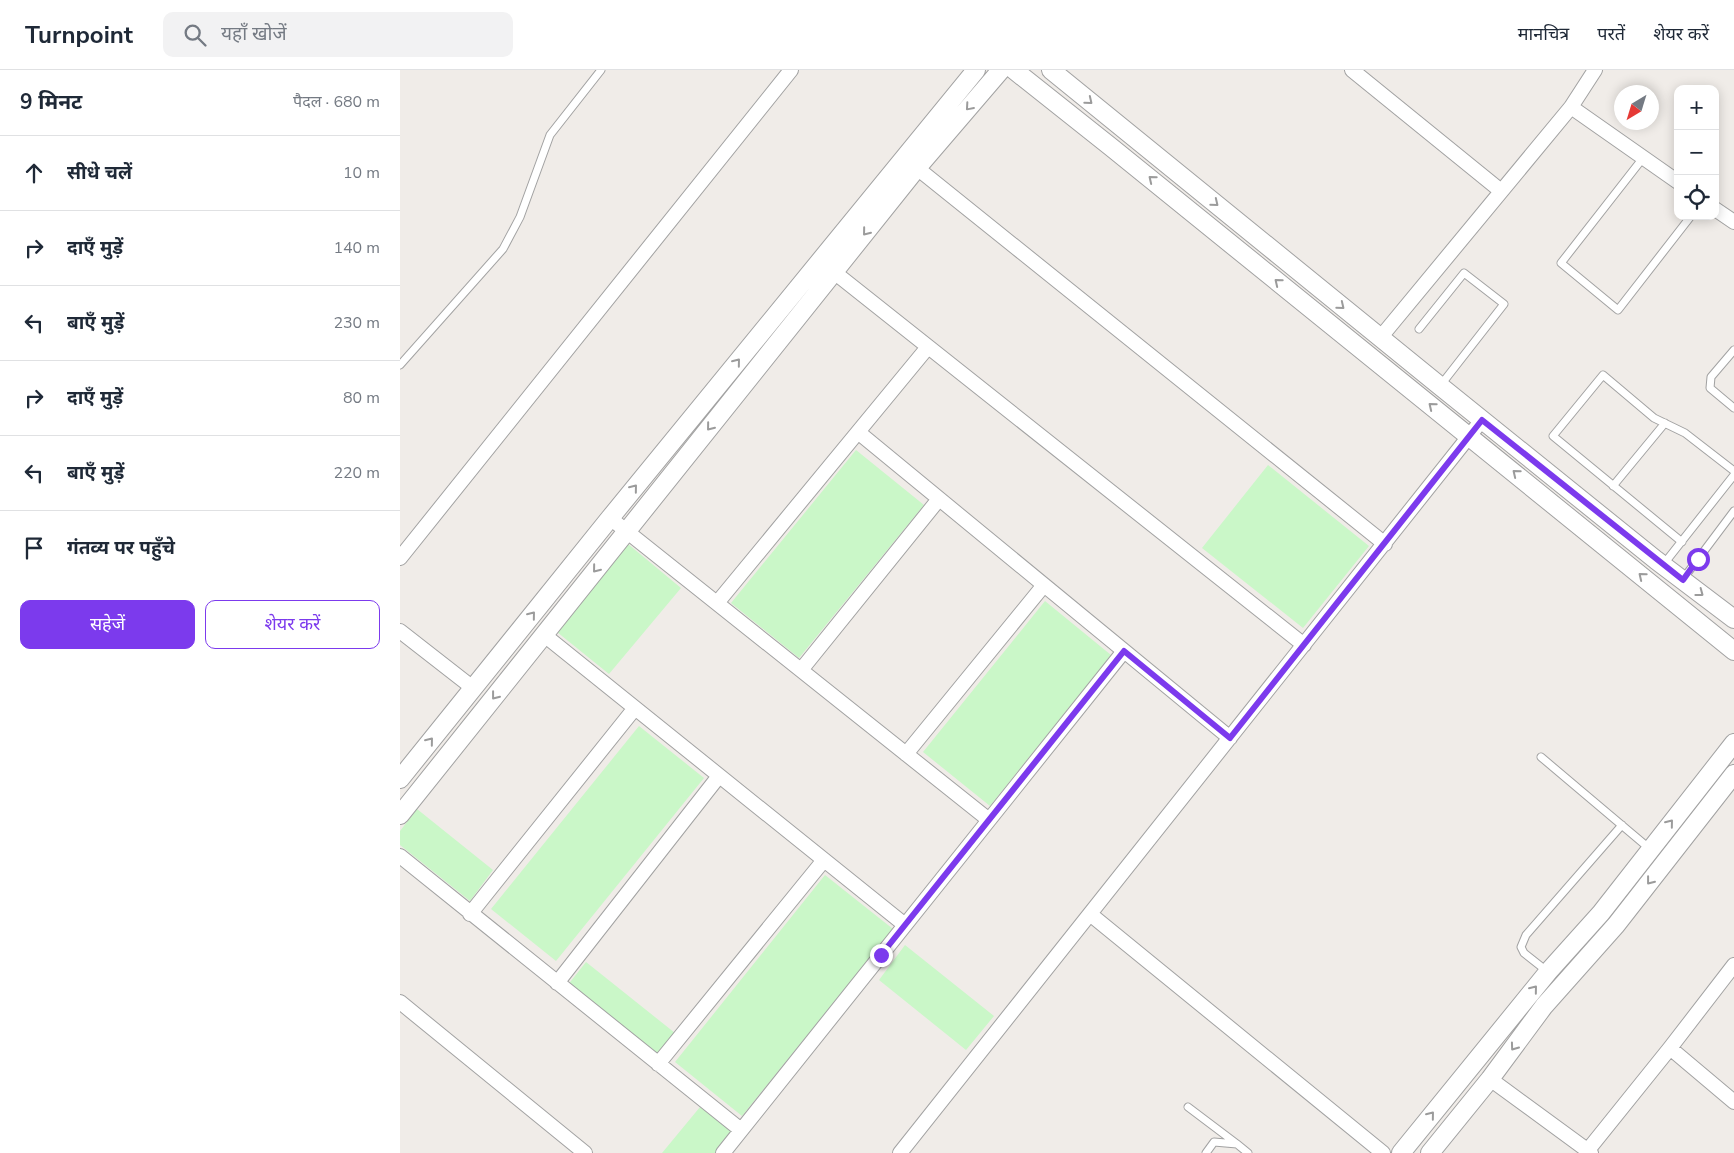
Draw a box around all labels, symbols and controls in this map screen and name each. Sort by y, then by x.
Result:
search box [163,12,513,57]
text: Turnpoint [25,19,133,51]
icon: search [181,21,209,49]
text: यहाँ खोजें [221,21,287,47]
text: मानचित्र [1518,22,1569,46]
text: परतें [1597,22,1625,46]
text: शेयर करें [1653,22,1709,46]
north arrow [1614,85,1659,130]
map controls [1674,85,1719,220]
button: + [1674,85,1719,130]
text: 9 मिनट [20,88,82,116]
text: पैदल · 680 m [293,91,380,113]
one-way arrow [1083,95,1092,103]
one-way arrow [967,101,975,110]
button: − [1674,130,1719,175]
icon: ahead [20,159,48,187]
text: सीधे चलें [67,160,132,186]
text: 10 m [343,162,380,184]
button: locate [1674,175,1719,220]
one-way arrow [1149,177,1158,185]
one-way arrow [1209,198,1218,206]
one-way arrow [863,226,871,235]
icon: right [20,234,48,262]
text: दाएँ मुड़ें [67,235,123,261]
text: 140 m [333,237,380,259]
one-way arrow [1275,279,1284,287]
one-way arrow [1335,301,1344,309]
icon: left [20,309,48,337]
text: बाएँ मुड़ें [67,310,124,336]
text: 230 m [333,312,380,334]
one-way arrow [731,359,739,368]
icon: right [20,384,48,412]
text: दाएँ मुड़ें [67,385,123,411]
text: 80 m [343,387,380,409]
one-way arrow [1429,403,1438,411]
one-way arrow [706,422,715,431]
icon: left [20,459,48,487]
text: बाएँ मुड़ें [67,460,124,486]
text: 220 m [333,462,380,484]
one-way arrow [1512,470,1521,479]
one-way arrow [629,485,637,494]
icon: arrive [20,534,48,562]
text: गंतव्य पर पहुँचे [67,535,175,561]
route start [1687,548,1710,571]
one-way arrow [594,563,602,572]
one-way arrow [1639,573,1648,581]
one-way arrow [1694,588,1703,596]
button: सहेजें [20,600,195,649]
button: शेयर करें [205,600,380,649]
one-way arrow [527,611,536,620]
one-way arrow [492,690,500,699]
one-way arrow [425,738,434,747]
one-way arrow [1665,820,1673,829]
one-way arrow [1648,875,1656,884]
route end [870,944,893,967]
one-way arrow [1529,986,1538,995]
one-way arrow [1511,1041,1520,1051]
one-way arrow [1426,1112,1434,1121]

